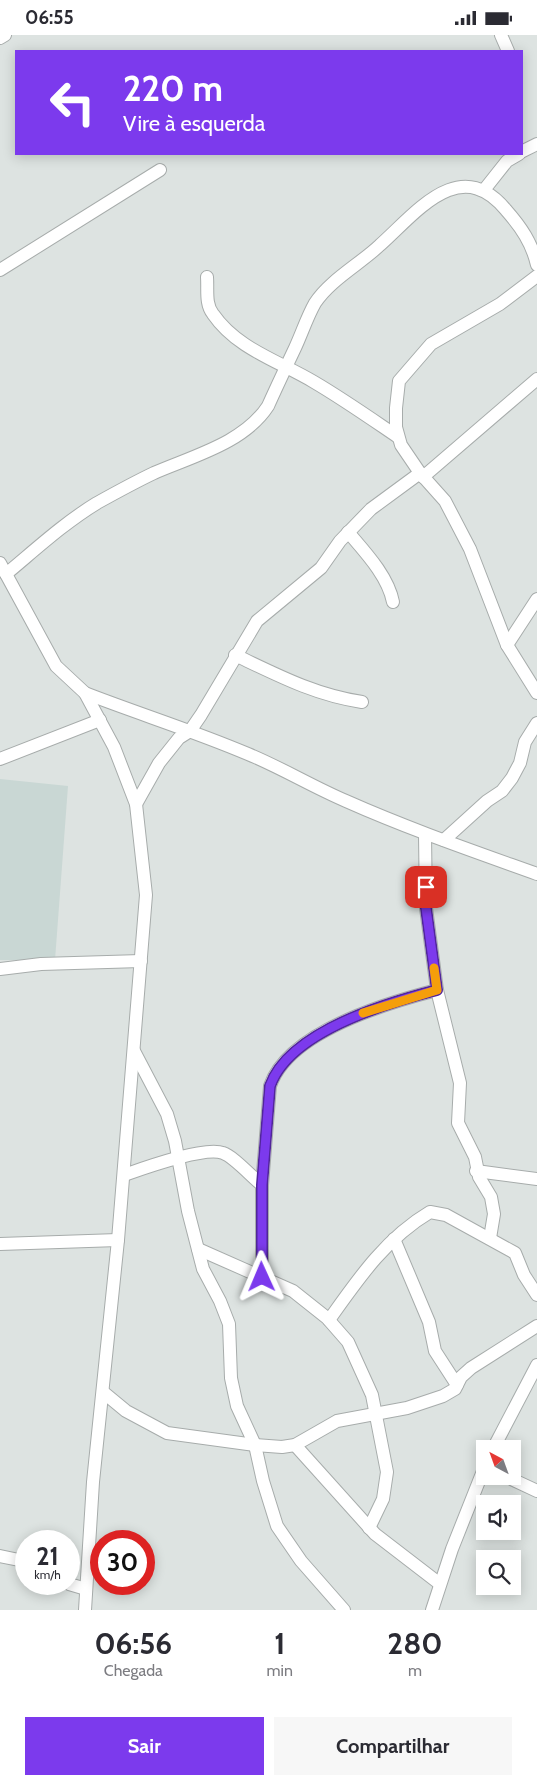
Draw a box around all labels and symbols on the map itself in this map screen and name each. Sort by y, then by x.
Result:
pin [405,866,447,908]
position arrow [235,1250,287,1302]
north arrow [476,1440,521,1485]
speed limit sign: 30 [90,1530,155,1595]

